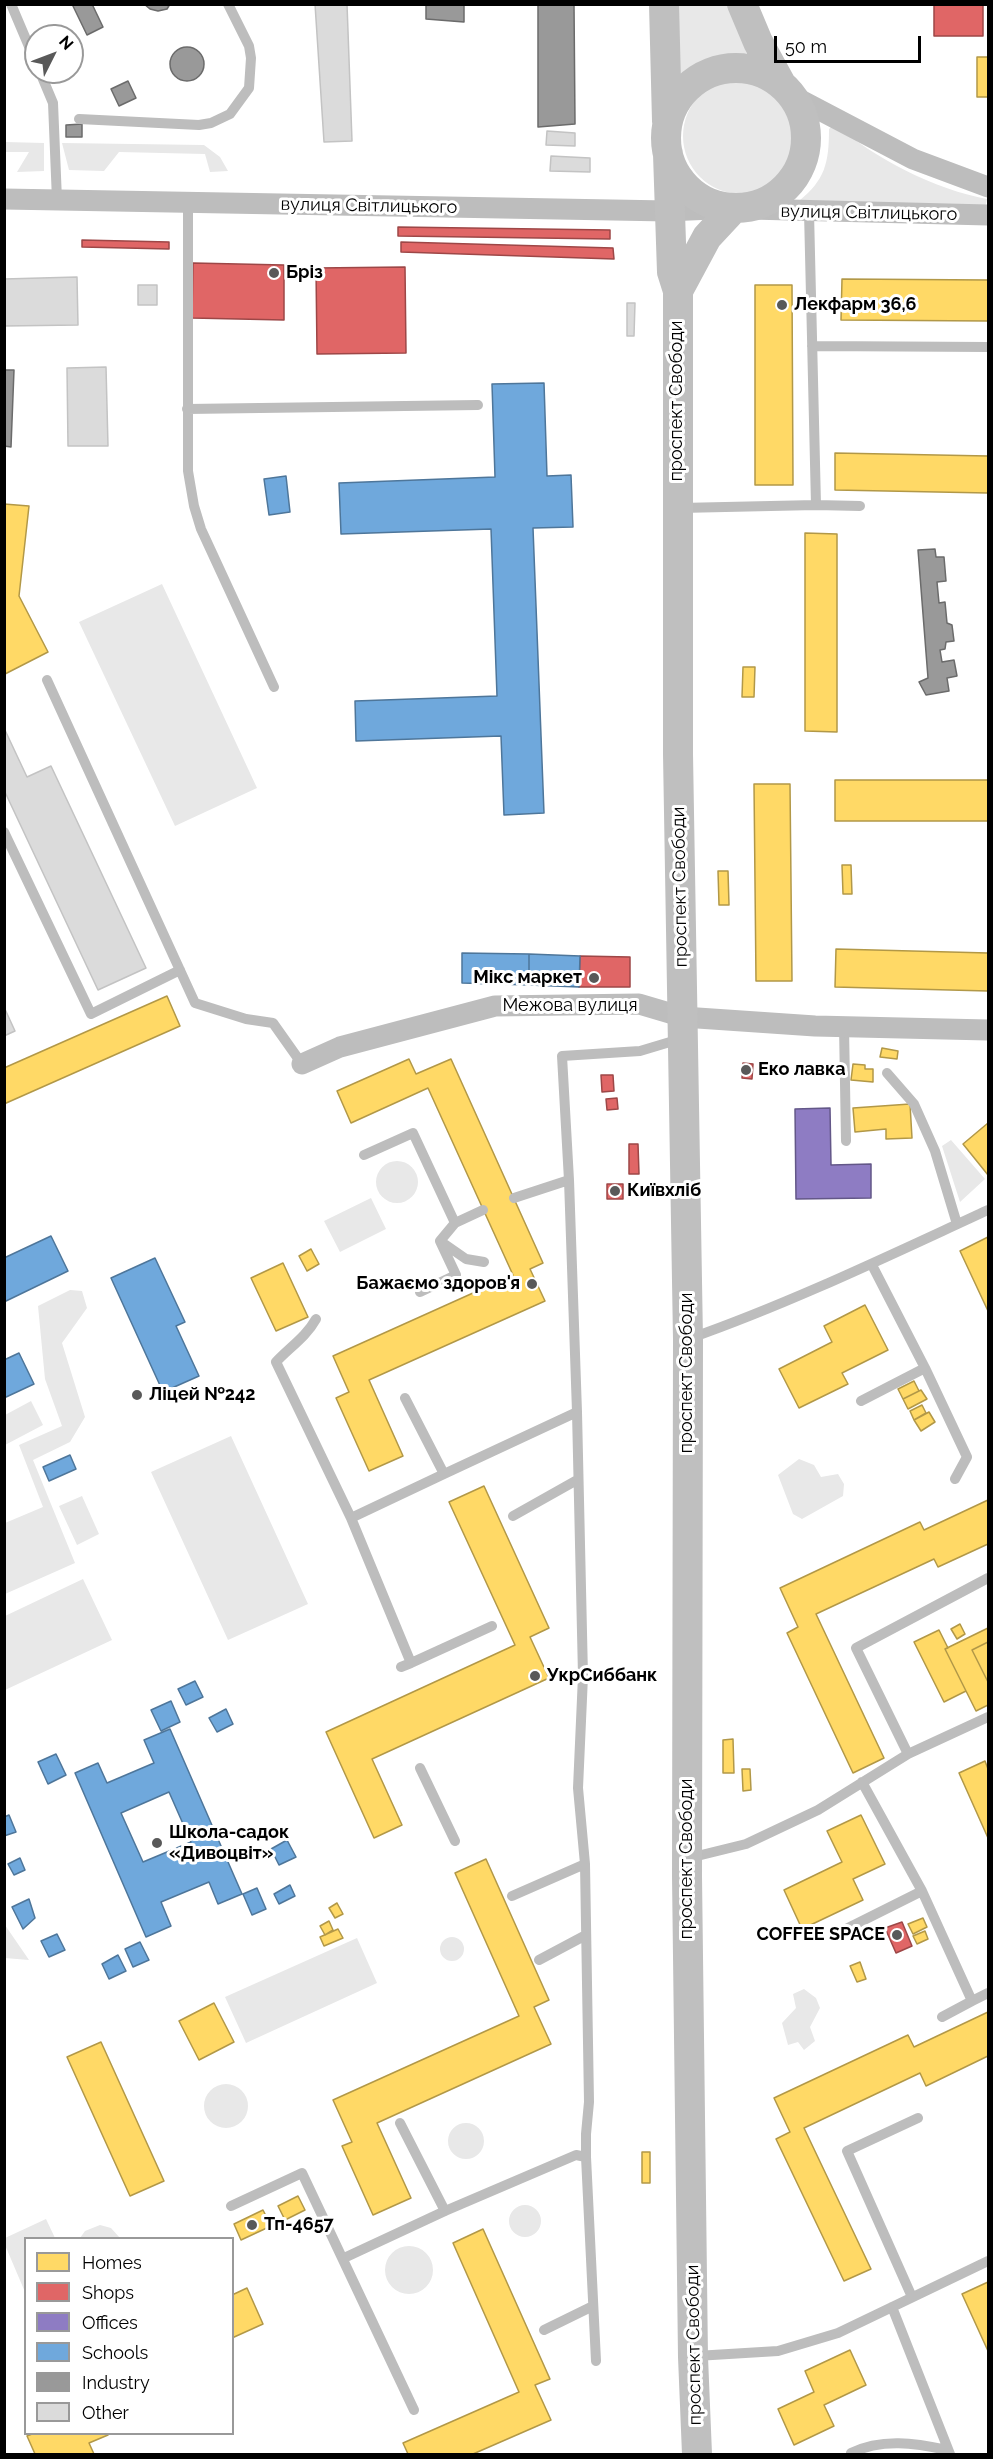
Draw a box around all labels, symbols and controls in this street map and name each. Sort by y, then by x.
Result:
north arrow [24,24,84,84]
scale bar [777,24,924,62]
text: N [55,32,77,54]
text: 50 m [785,36,827,57]
street label: вулиця Світлицького [280,194,458,218]
street label: вулиця Світлицького [780,201,958,225]
place label: Бріз [286,262,323,284]
marker: Бріз [267,266,281,280]
place label: Лекфарм 36,6 [794,294,917,316]
marker: Лекфарм 36,6 [775,298,789,312]
street label: проспект Свободи [666,321,688,481]
street label: проспект Свободи [668,806,692,968]
place label: Мікс маркет [473,967,582,989]
marker: Мікс маркет [587,971,601,985]
street label: Межова вулиця [502,995,638,1017]
place label: Еко лавка [758,1059,846,1081]
marker: Еко лавка [739,1063,753,1077]
place label: Київхліб [627,1180,701,1202]
marker: Київхліб [608,1184,622,1198]
place label: Бажаємо здоров'я [356,1273,520,1295]
marker: Бажаємо здоров'я [525,1277,539,1291]
street label: проспект Свободи [676,1293,698,1453]
place label: Ліцей №242 [149,1384,255,1406]
marker: Ліцей №242 [130,1388,144,1402]
place label: УкрСиббанк [547,1665,657,1687]
marker: УкрСиббанк [528,1669,542,1683]
street label: проспект Свободи [676,1779,698,1939]
place label: Школа-садок «Дивоцвіт» [169,1822,289,1864]
marker: Школа-садок «Дивоцвіт» [150,1836,164,1850]
place label: COFFEE SPACE [757,1924,885,1946]
marker: COFFEE SPACE [890,1928,904,1942]
place label: Тп-4657 [264,2214,334,2236]
marker: Тп-4657 [245,2218,259,2232]
legend [24,2237,234,2435]
text: Homes [82,2252,142,2273]
street label: проспект Свободи [682,2264,706,2426]
text: Shops [82,2282,134,2303]
text: Offices [82,2312,138,2333]
text: Schools [82,2342,148,2363]
text: Industry [82,2372,150,2393]
text: Other [82,2402,129,2423]

